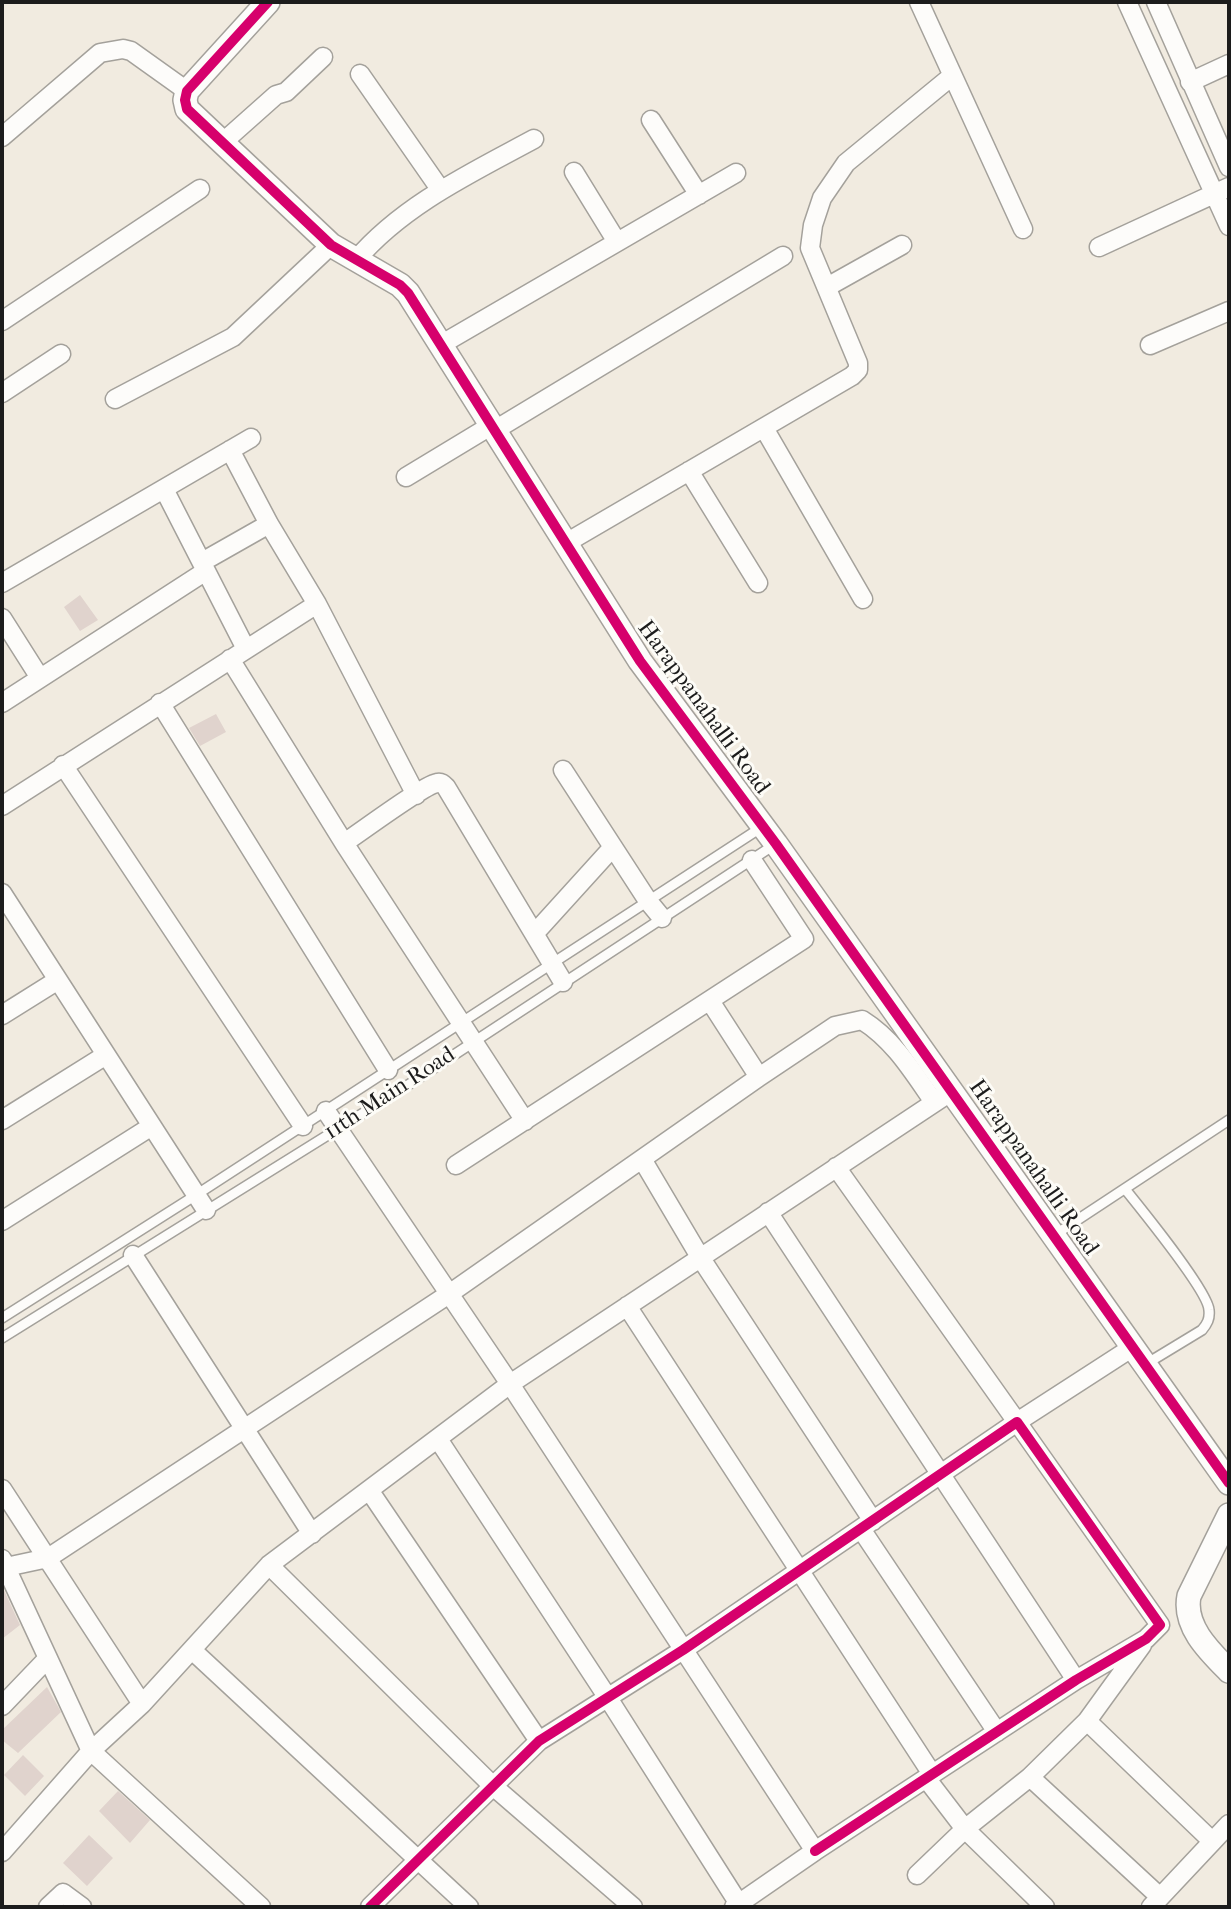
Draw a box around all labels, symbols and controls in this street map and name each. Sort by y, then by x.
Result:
street label: Harappanahalli Road [631,616,775,800]
street label: 11th Main Road [319,1041,461,1147]
street label: Harappanahalli Road [962,1075,1104,1261]

